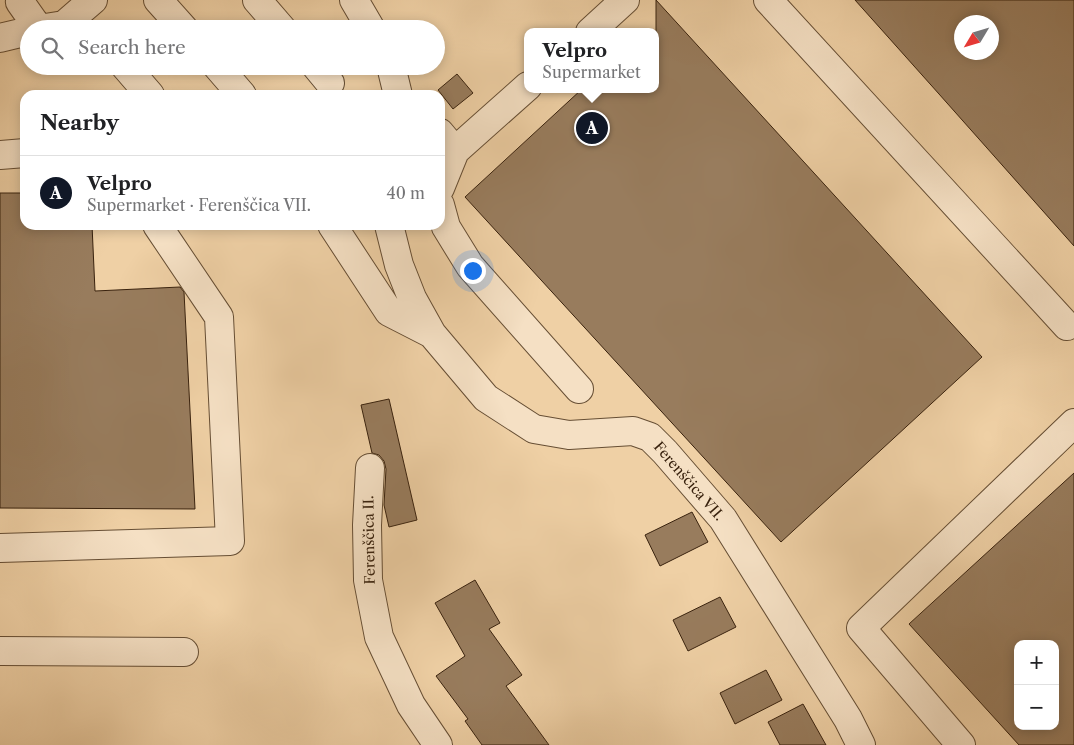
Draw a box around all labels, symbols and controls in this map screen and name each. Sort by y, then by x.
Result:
north arrow [954,15,999,60]
search box [20,20,445,75]
popup [524,28,659,93]
icon: search [38,34,66,62]
text: Search here [78,36,186,59]
text: Velpro [542,39,607,62]
text: Supermarket [542,62,641,82]
pin: A [576,109,608,147]
text: Nearby [40,110,119,135]
text: Velpro [87,172,152,195]
text: A [50,183,62,203]
text: 40 m [386,183,425,203]
text: Supermarket · Ferenščica VII. [87,195,311,215]
your location [460,258,486,284]
street label: Ferenščica VII. [650,438,728,524]
street label: Ferenščica II. [359,495,379,585]
map controls [1014,640,1059,730]
button: + [1014,640,1059,685]
button: − [1014,685,1059,730]

